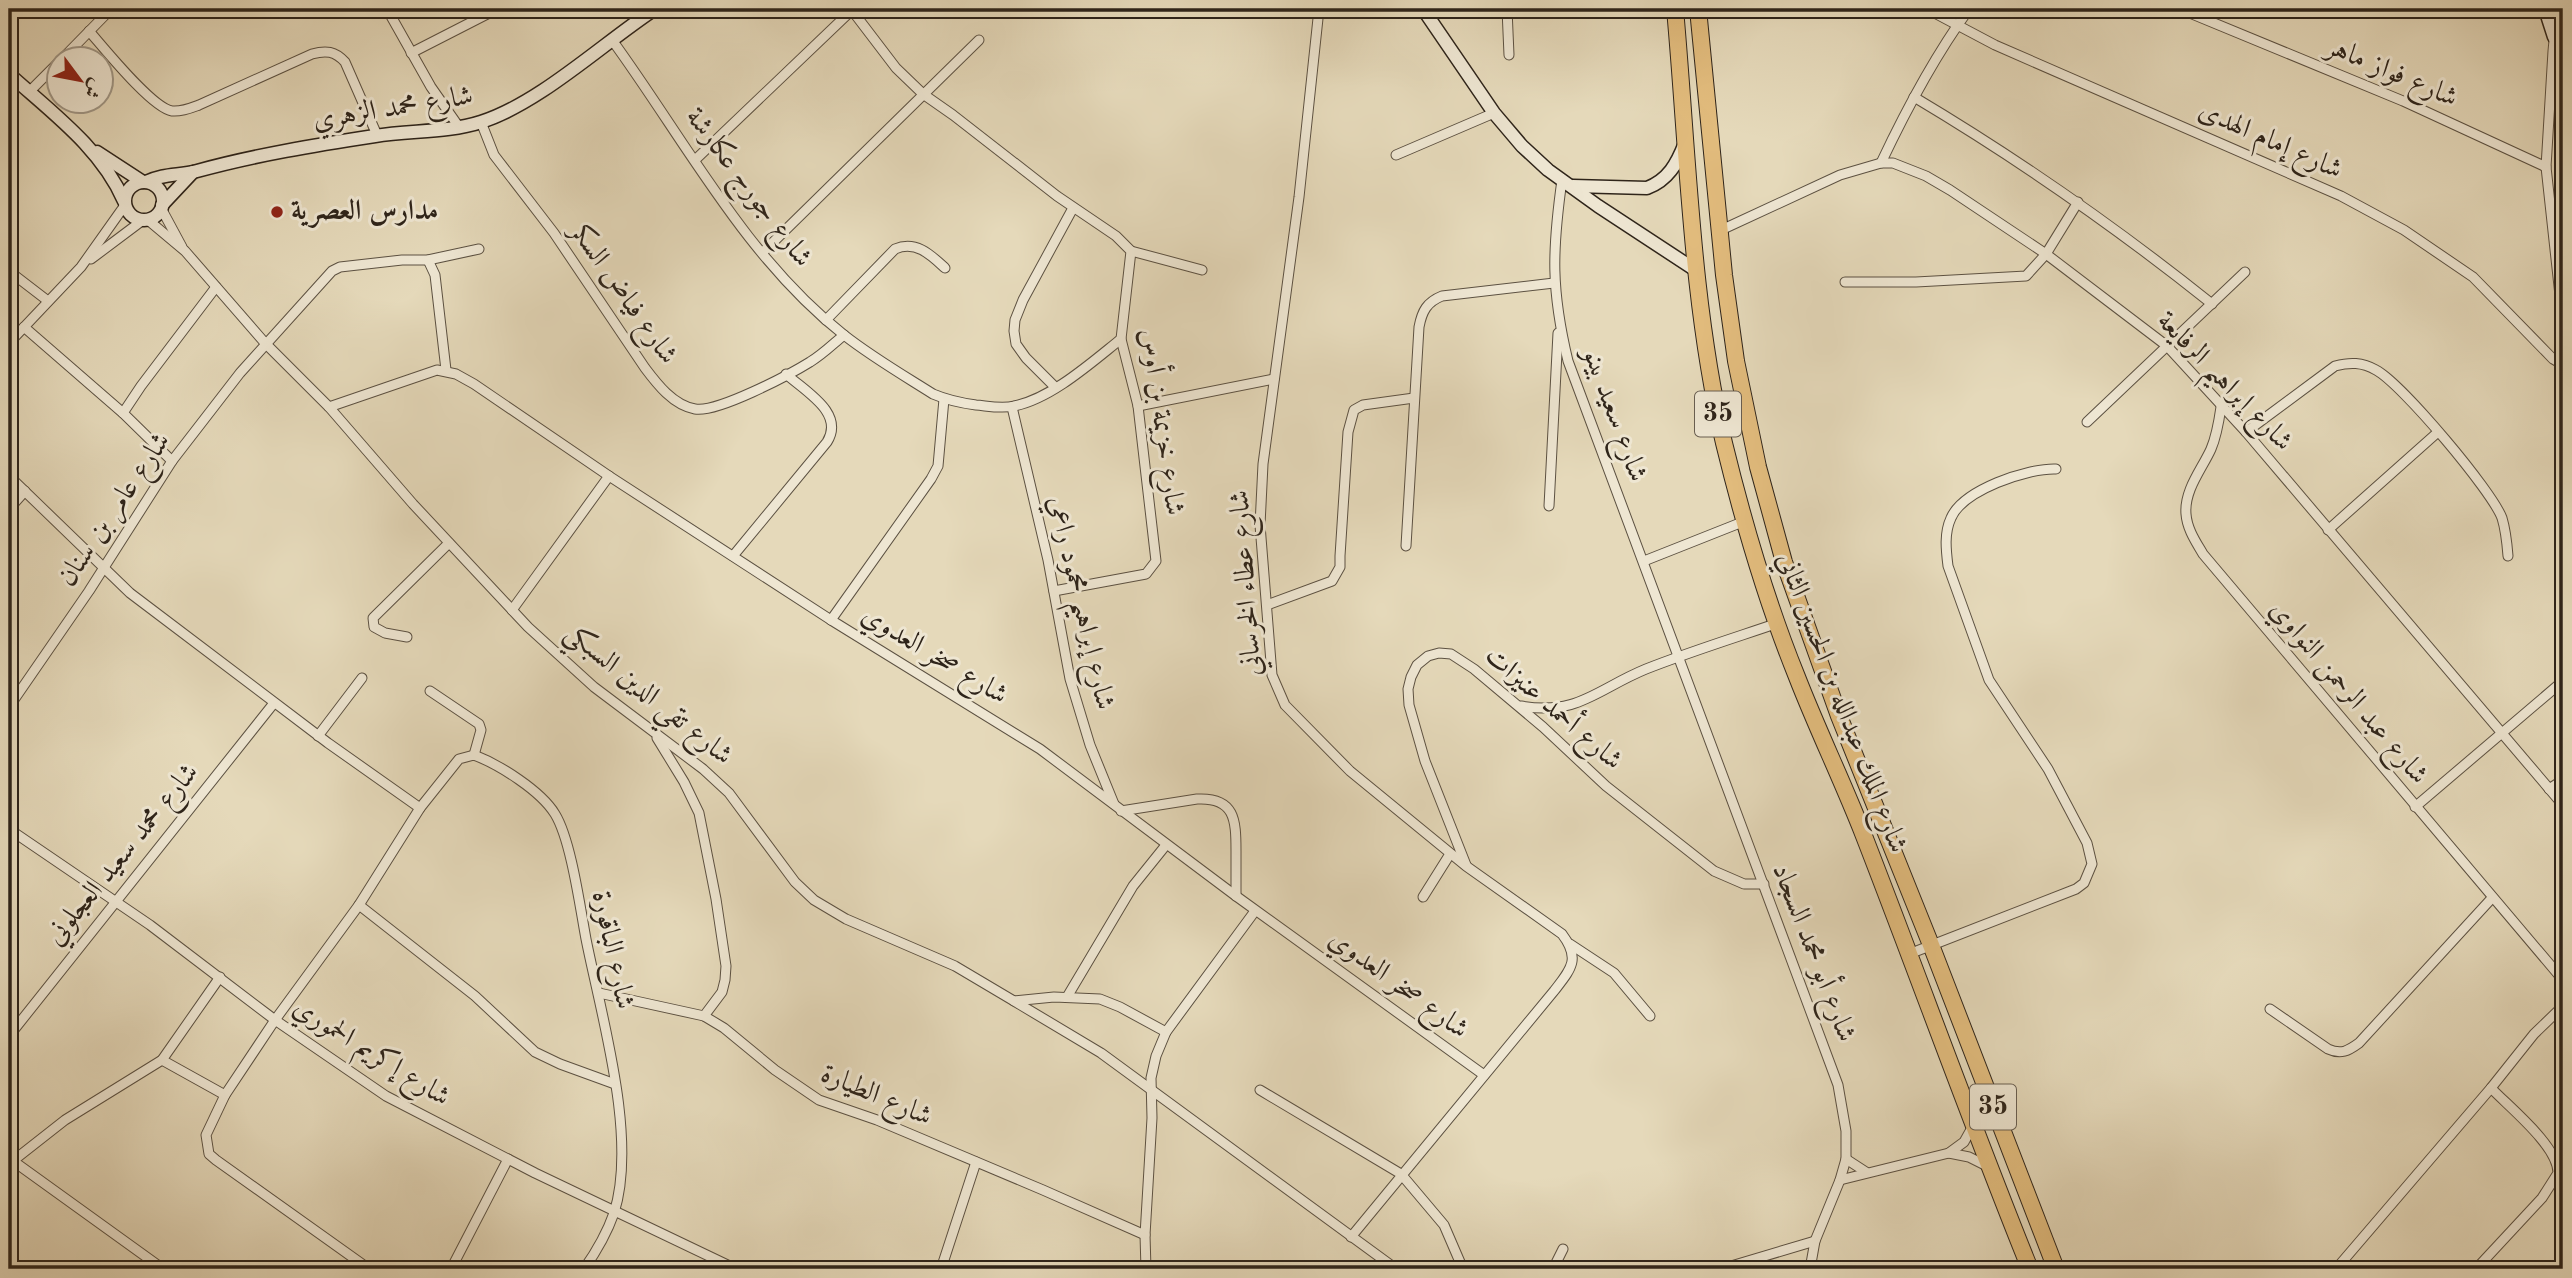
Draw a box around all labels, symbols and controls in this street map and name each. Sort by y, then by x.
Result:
street label: شارع فواز ماهر [2317,32,2461,119]
north arrow [46,46,116,116]
text: ش [79,75,105,101]
street label: شارع محمد الزهري [311,82,476,142]
street label: شارع إمام الهدى [2191,97,2346,192]
street label: شارع جورج عكارشة [672,102,818,278]
place label: مدارس العصرية [291,197,438,228]
marker: مدارس العصرية [269,204,285,220]
street label: شارع فياض السكر [557,215,683,374]
street label: شارع إبراهيم الرفايعة [2143,306,2298,465]
street label: شارع خزيمة بن أوس [1127,326,1196,518]
street label: شارع سعيد بينو [1569,341,1651,488]
road number: 35 [1695,392,1741,436]
street label: شارع عامر بن سنان [53,428,182,596]
street label: شارع عطاء الخرساني [1227,489,1274,677]
street label: شارع إبراهيم محمود راعي [1031,494,1118,715]
street label: شارع الملك عبدالله بن الحسين الثاني [1764,549,1911,859]
street label: شارع عبد الرحمن النواوي [2258,595,2433,794]
street label: شارع صخر العدوي [852,601,1012,717]
street label: شارع تقي الدين السبكي [552,618,738,779]
street label: شارع أحمد عنيزات [1474,636,1632,781]
street label: شارع محمد سعيد العجلوني [41,759,210,956]
street label: شارع أبو محمد السجاد [1760,857,1867,1048]
street label: شارع الباقورة [579,888,638,1013]
street label: شارع صخر العدوي [1319,925,1473,1051]
street label: شارع إكريم الحموري [283,991,456,1119]
street label: شارع الطيارة [814,1060,936,1138]
road number: 35 [1970,1084,2016,1130]

